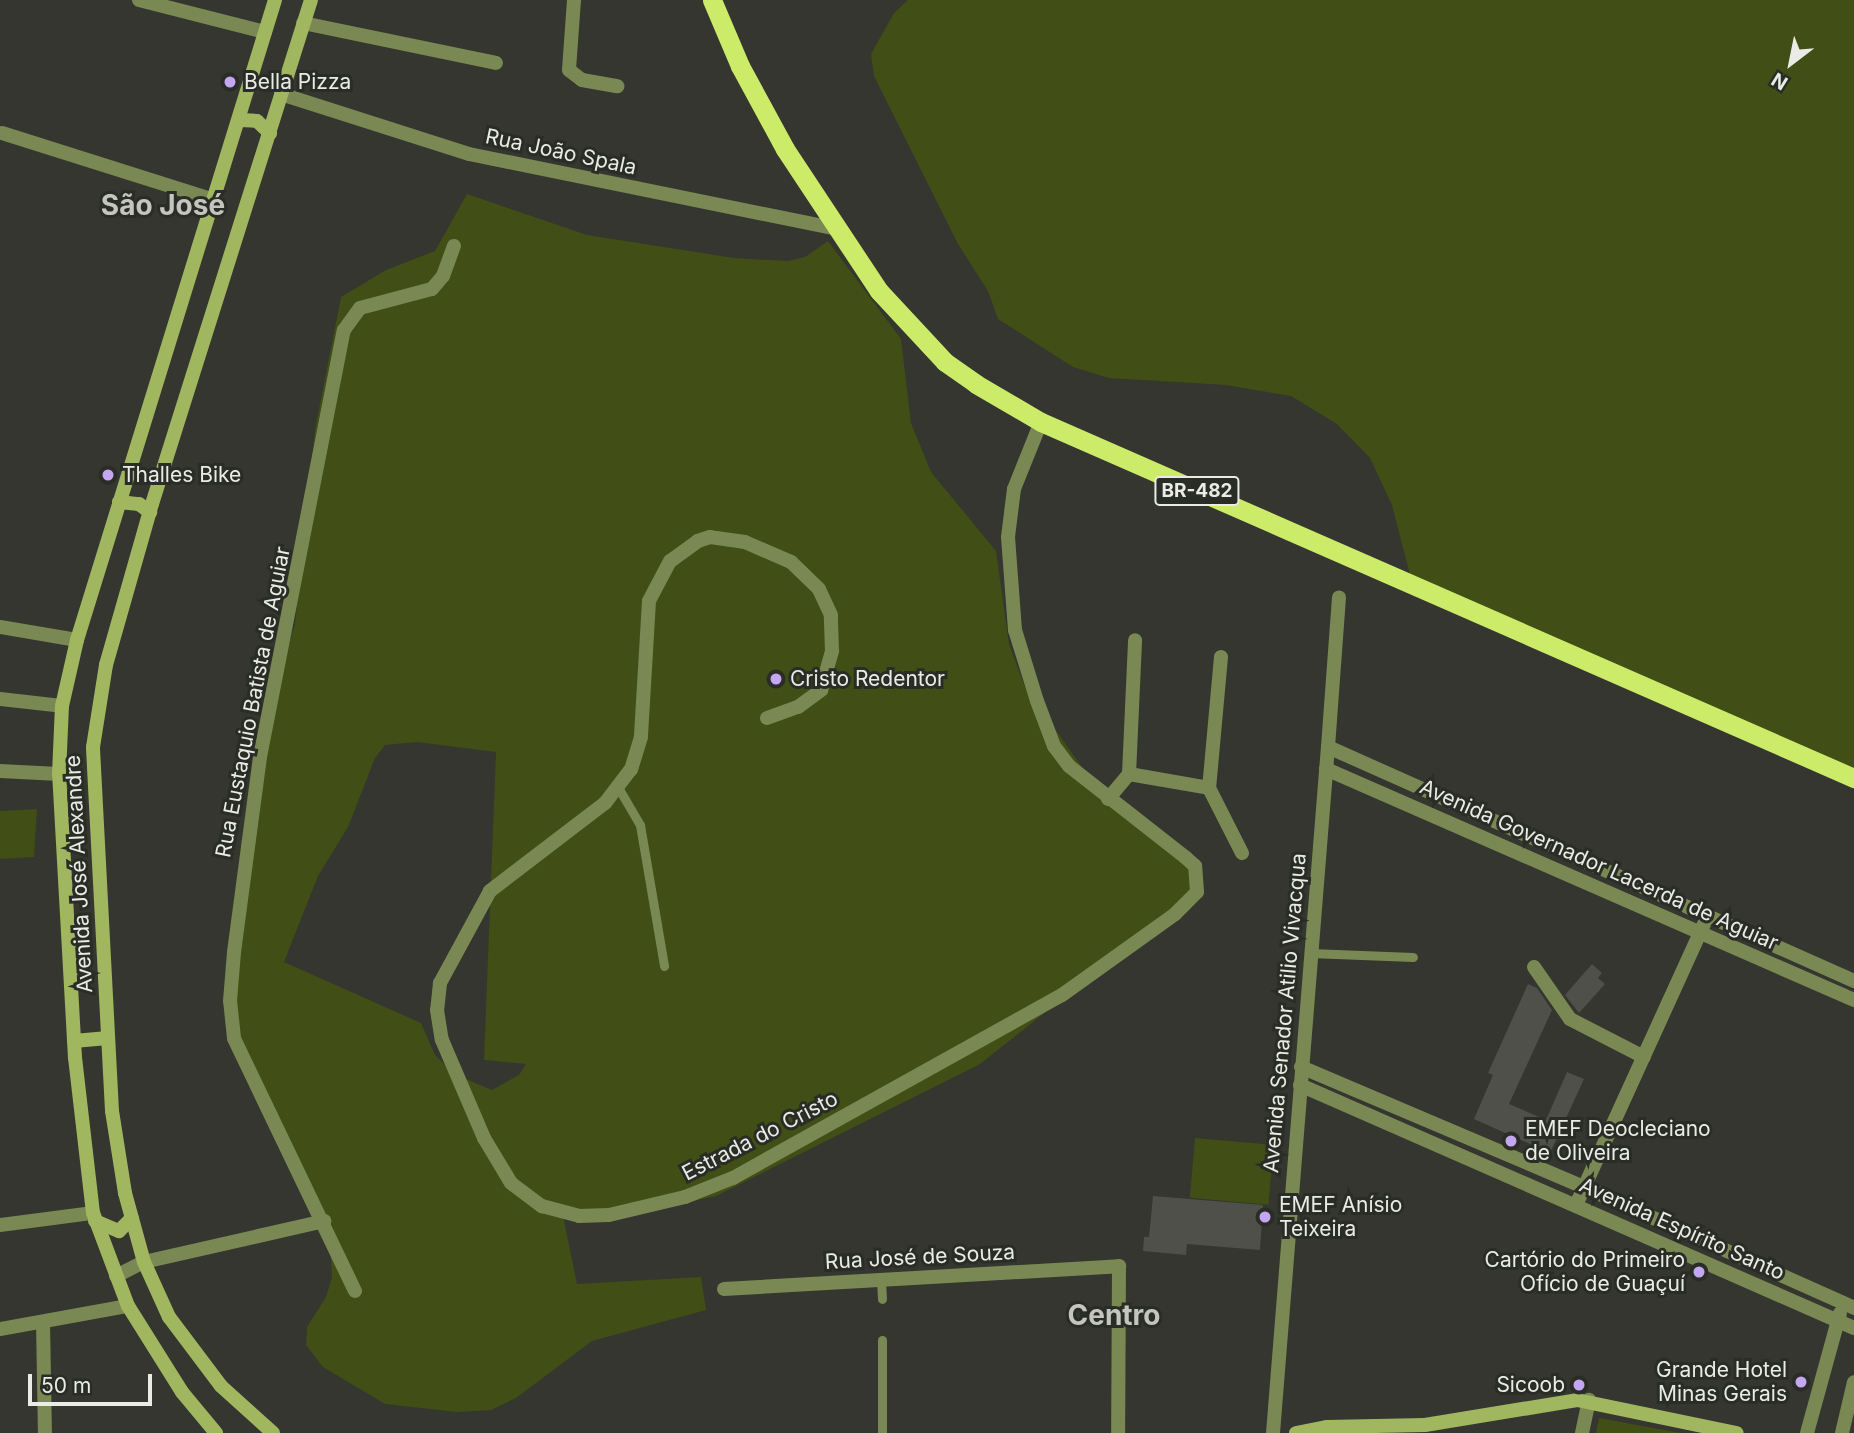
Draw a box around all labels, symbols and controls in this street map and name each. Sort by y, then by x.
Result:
north arrow [1756,28,1826,98]
text: N [1767,68,1792,95]
place label: Bella Pizza [244,69,351,95]
marker: Bella Pizza [222,74,238,90]
street label: Rua João Spala [483,124,639,180]
district label: São José [101,188,225,222]
place label: Thalles Bike [122,462,241,488]
marker: Thalles Bike [100,467,116,483]
road number: BR-482 [1153,476,1241,506]
street label: Rua Eustaquio Batista de Aguiar [210,544,296,860]
place label: Cristo Redentor [790,666,945,692]
marker: Cristo Redentor [768,671,784,687]
street label: Avenida José Alexandre [60,754,98,994]
street label: Avenida Governador Lacerda de Aguiar [1416,774,1782,956]
street label: Avenida Senador Atilio Vivacqua [1258,852,1312,1174]
street label: Estrada do Cristo [678,1086,842,1186]
place label: EMEF Deocleciano de Oliveira [1525,1116,1711,1166]
marker: EMEF Deocleciano de Oliveira [1503,1133,1519,1149]
street label: Avenida Espírito Santo [1576,1172,1788,1286]
place label: EMEF Anísio Teixeira [1279,1192,1402,1242]
marker: EMEF Anísio Teixeira [1257,1209,1273,1225]
street label: Rua José de Souza [824,1239,1016,1275]
place label: Cartório do Primeiro Ofício de Guaçuí [1485,1247,1685,1297]
marker: Cartório do Primeiro Ofício de Guaçuí [1691,1264,1707,1280]
district label: Centro [1068,1298,1160,1332]
place label: Grande Hotel Minas Gerais [1656,1357,1787,1407]
scale bar [32,1360,156,1404]
place label: Sicoob [1496,1372,1565,1398]
text: 50 m [41,1373,91,1398]
marker: Grande Hotel Minas Gerais [1793,1374,1809,1390]
marker: Sicoob [1571,1377,1587,1393]

